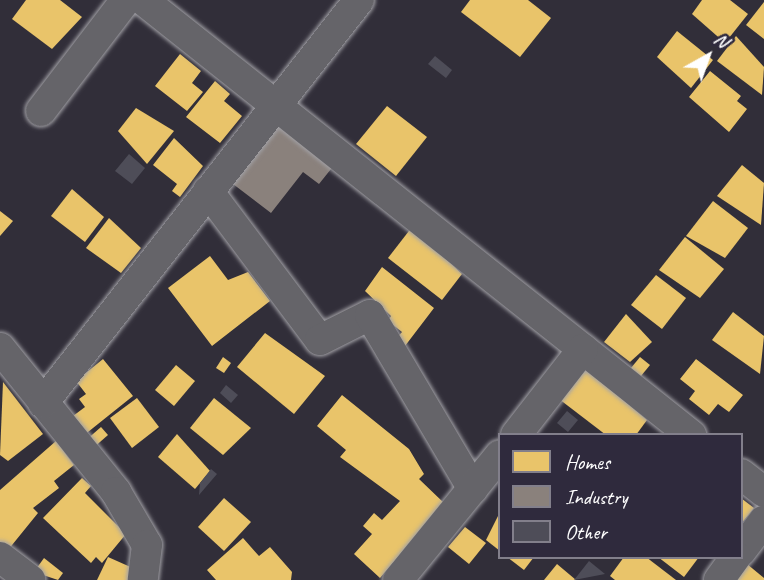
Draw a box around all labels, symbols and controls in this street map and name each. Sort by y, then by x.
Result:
north arrow [673,21,743,91]
text: N [709,27,734,53]
legend [498,433,743,559]
text: Homes [565,449,610,475]
text: Industry [565,484,628,510]
text: Other [565,519,607,545]

